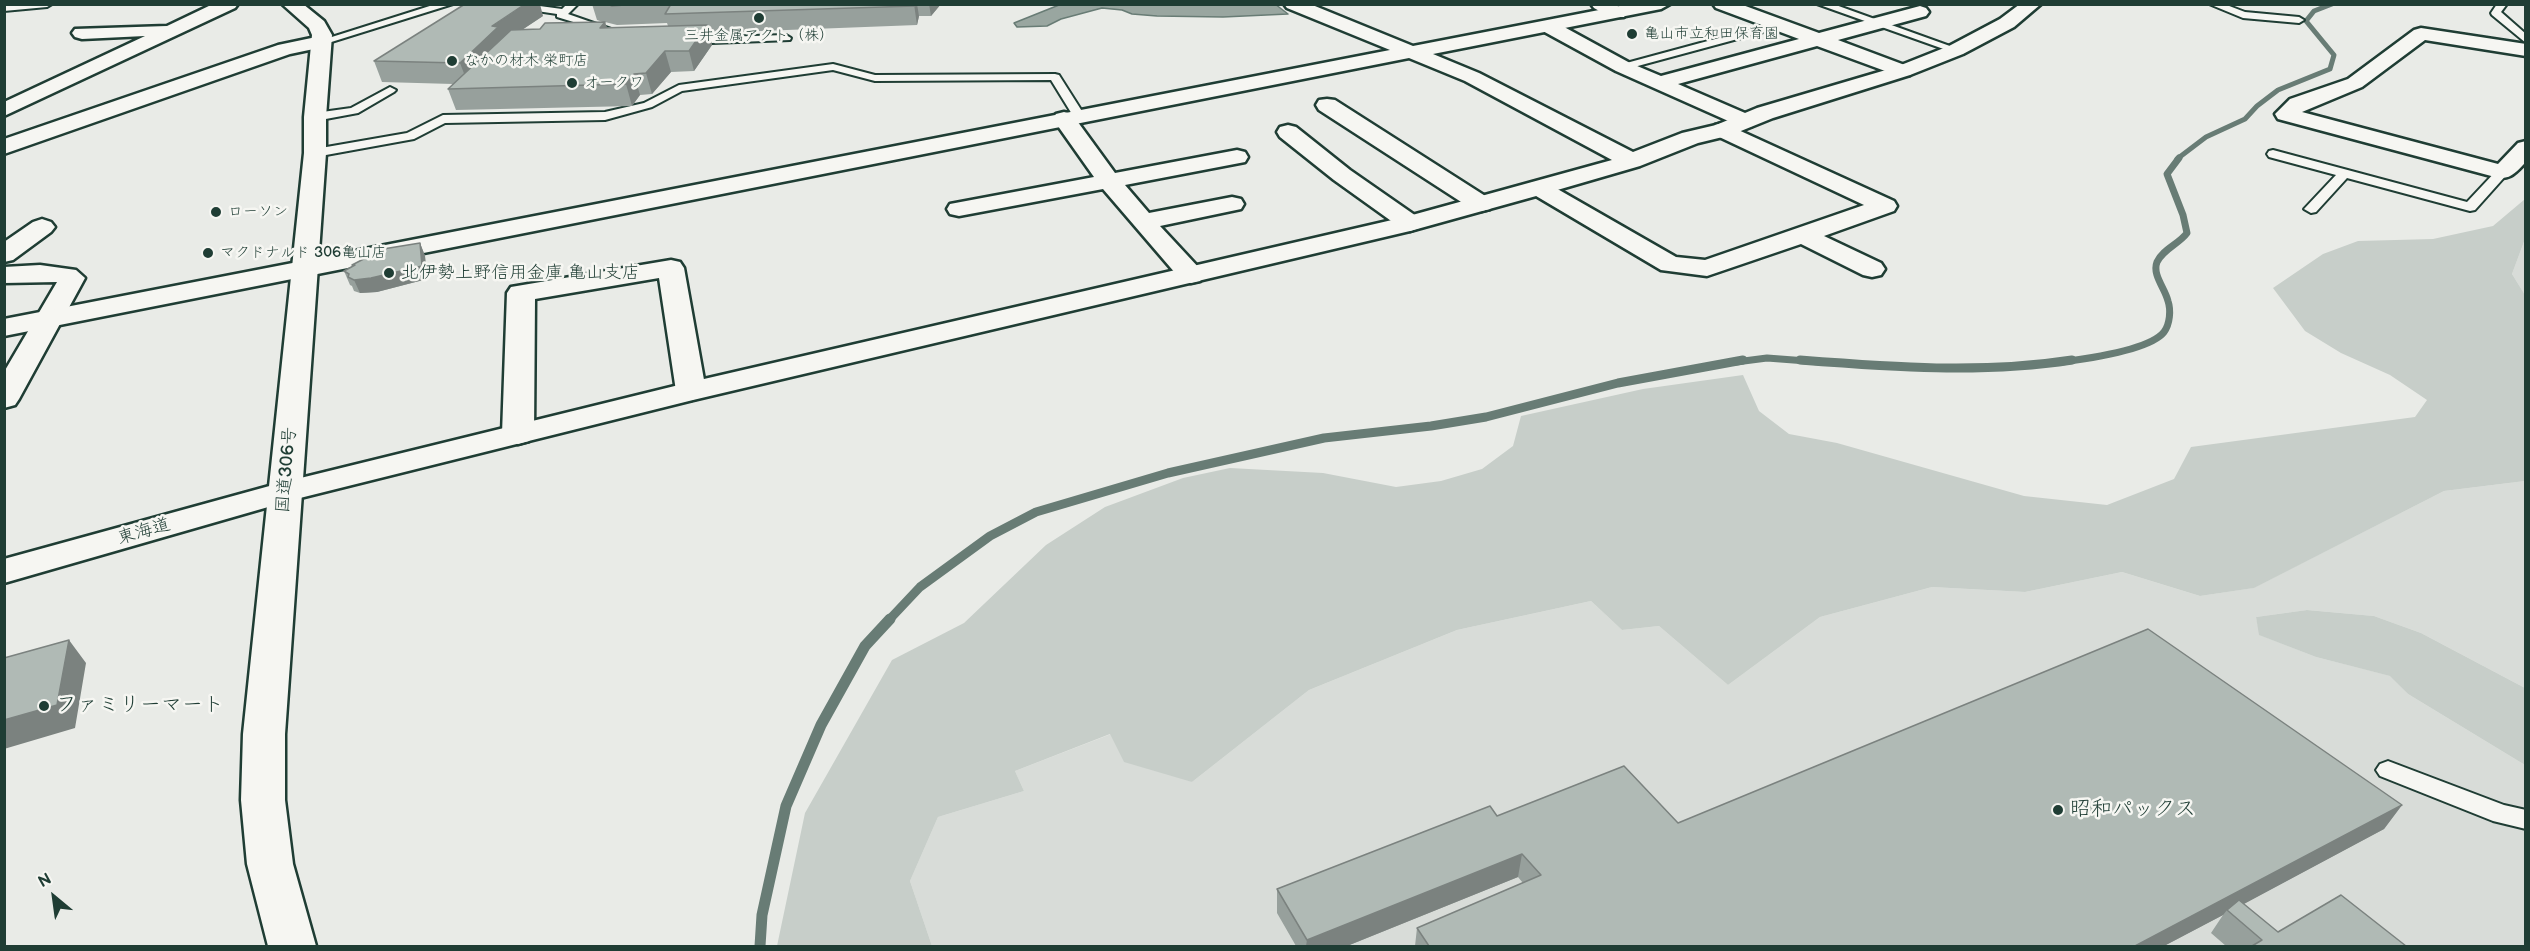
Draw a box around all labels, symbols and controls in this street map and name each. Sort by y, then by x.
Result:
marker: 三井金属アクト（株） [752,11,766,25]
place label: 亀山市立和田保育園 [1644,25,1779,43]
place label: 三井金属アクト（株） [684,27,834,45]
marker: 亀山市立和田保育園 [1625,27,1639,41]
place label: なかの材木 栄町店 [464,52,588,70]
marker: なかの材木 栄町店 [445,54,459,68]
place label: オークワ [584,74,644,92]
marker: オークワ [565,76,579,90]
place label: ローソン [228,203,288,221]
marker: ローソン [209,205,223,219]
place label: マクドナルド 306亀山店 [220,244,386,262]
marker: マクドナルド 306亀山店 [201,246,215,260]
place label: 北伊勢上野信用金庫 亀山支店 [401,262,640,284]
marker: 北伊勢上野信用金庫 亀山支店 [382,266,396,280]
street label: 国道306号 [272,426,302,514]
street label: 東海道 [115,514,173,550]
place label: ファミリーマート [56,693,224,719]
marker: ファミリーマート [37,699,51,713]
place label: 昭和パックス [2070,797,2196,823]
marker: 昭和パックス [2051,803,2065,817]
north arrow [24,867,84,927]
text: N [35,870,55,892]

